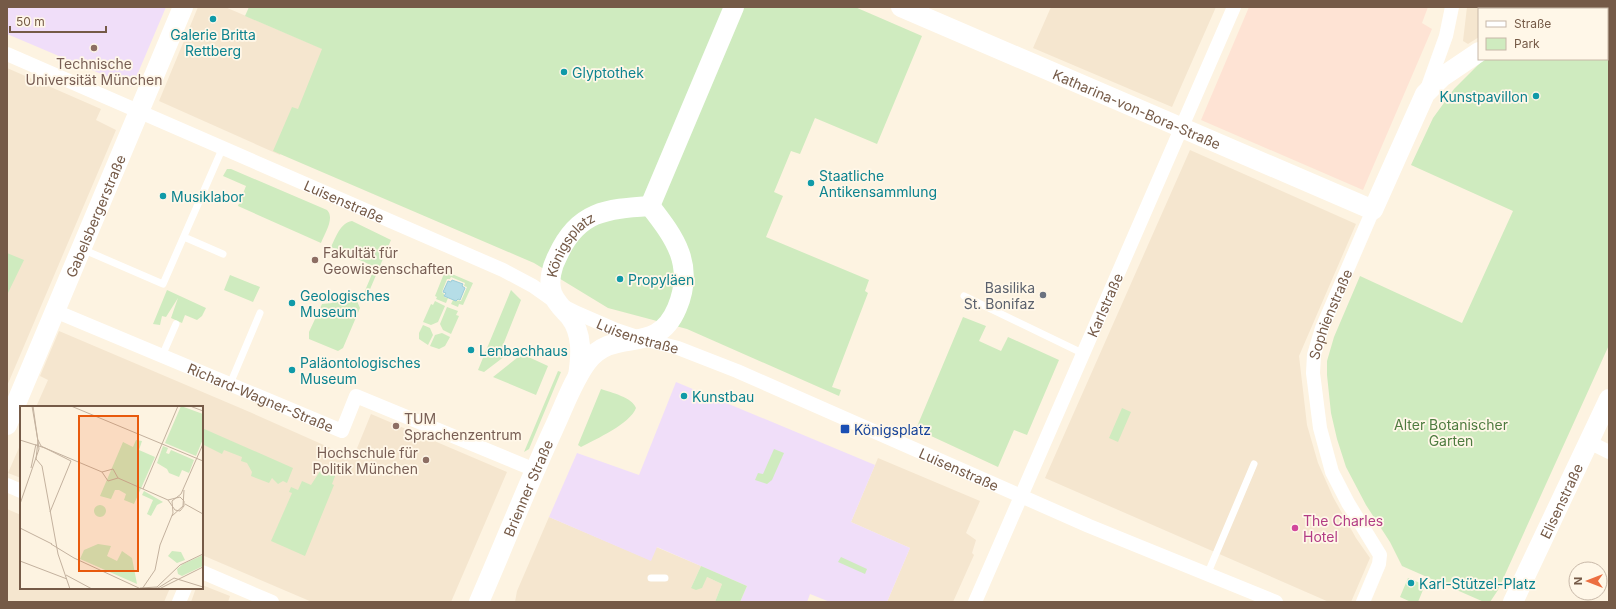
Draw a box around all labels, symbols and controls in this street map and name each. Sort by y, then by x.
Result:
scale bar [10,8,106,34]
legend [1478,8,1608,60]
text: 50 m [16,14,45,29]
marker: Galerie Britta Rettberg [208,14,218,24]
text: Straße [1514,16,1551,31]
place label: Galerie Britta Rettberg [170,26,256,59]
text: Park [1514,36,1540,51]
marker: Technische Universität München [89,43,99,53]
place label: Technische Universität München [26,55,162,88]
place label: Glyptothek [572,64,644,81]
street label: Katharina-von-Bora-Straße [1051,65,1224,152]
marker: Glyptothek [559,67,569,77]
place label: Kunstpavillon [1439,88,1528,105]
marker: Kunstpavillon [1531,91,1541,101]
street label: Gabelsbergerstraße [62,152,128,280]
place label: Staatliche Antikensammlung [819,167,937,200]
street label: Luisenstraße [302,176,387,226]
marker: Staatliche Antikensammlung [806,178,816,188]
place label: Musiklabor [171,188,244,205]
marker: Musiklabor [158,191,168,201]
street label: Königsplatz [542,208,597,279]
place label: Fakultät für Geowissenschaften [323,244,453,277]
marker: Fakultät für Geowissenschaften [310,255,320,265]
street label: Sophienstraße [1305,266,1355,362]
street label: Karlstraße [1083,270,1126,340]
place label: Propyläen [628,271,694,288]
marker: Propyläen [615,274,625,284]
place label: Basilika St. Bonifaz [964,279,1035,312]
place label: Geologisches Museum [300,287,390,320]
marker: Basilika St. Bonifaz [1038,290,1048,300]
marker: Geologisches Museum [287,298,297,308]
street label: Luisenstraße [594,314,681,356]
place label: Lenbachhaus [479,342,568,359]
marker: Lenbachhaus [466,345,476,355]
place label: Paläontologisches Museum [300,354,421,387]
street label: Richard-Wagner-Straße [185,359,336,435]
marker: Paläontologisches Museum [287,365,297,375]
place label: Kunstbau [692,388,754,405]
marker: Kunstbau [679,391,689,401]
inset map [20,406,203,589]
place label: TUM Sprachenzentrum [404,410,522,443]
park label: Alter Botanischer Garten [1394,416,1508,449]
marker: TUM Sprachenzentrum [391,421,401,431]
place label: Königsplatz [854,421,931,438]
marker: Königsplatz [839,423,851,435]
street label: Brienner Straße [499,437,556,539]
place label: Hochschule für Politik München [312,444,418,477]
street label: Luisenstraße [917,444,1002,494]
marker: Hochschule für Politik München [421,455,431,465]
street label: Elisenstraße [1536,461,1586,541]
place label: The Charles Hotel [1303,512,1383,545]
marker: The Charles Hotel [1290,523,1300,533]
north arrow [1568,561,1608,601]
place label: Karl-Stützel-Platz [1419,575,1536,592]
text: N [1571,577,1585,585]
marker: Karl-Stützel-Platz [1406,578,1416,588]

